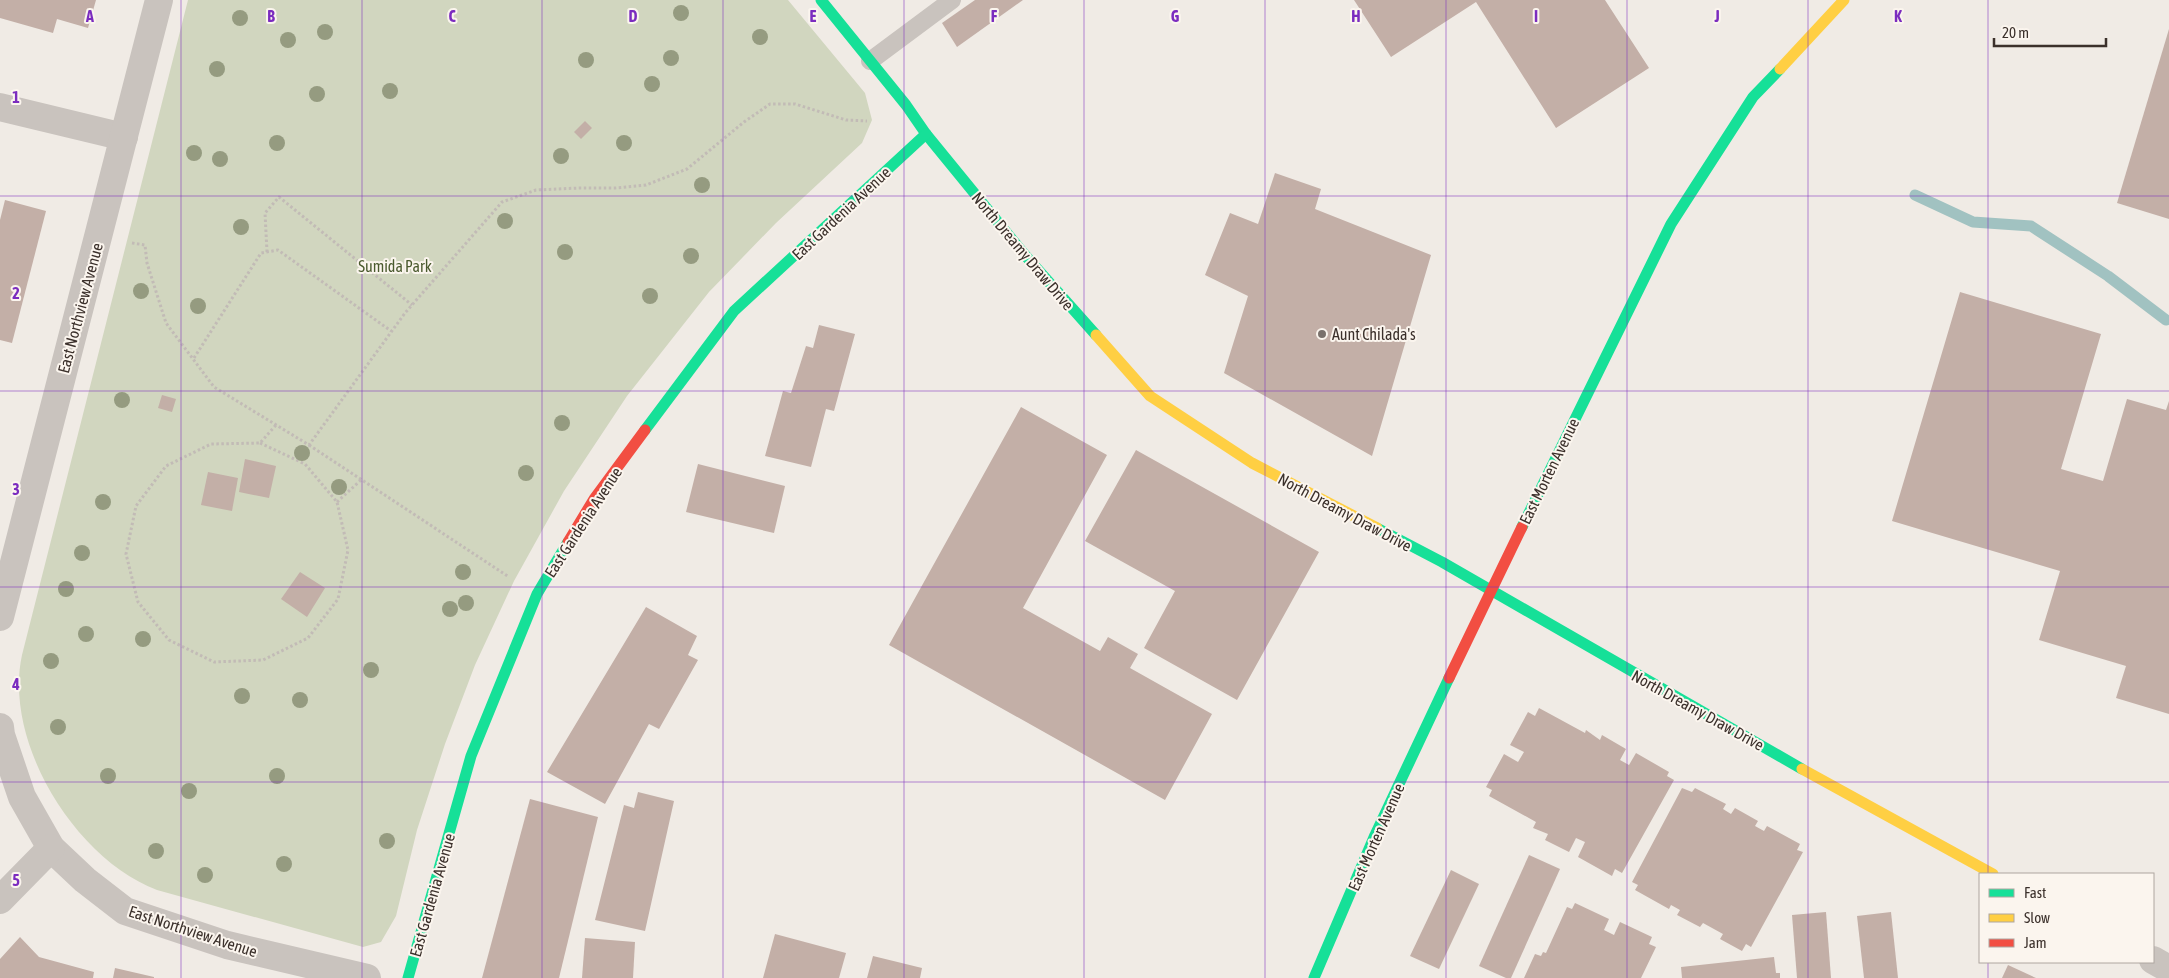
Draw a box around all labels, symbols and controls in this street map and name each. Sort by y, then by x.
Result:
text: A [85,7,94,25]
text: B [267,7,275,25]
text: C [448,7,456,25]
text: D [629,7,638,25]
text: E [810,7,817,25]
text: F [991,7,998,25]
text: G [1171,7,1180,25]
text: H [1351,7,1361,25]
text: I [1534,7,1538,25]
text: J [1713,7,1720,25]
text: K [1894,7,1902,25]
scale bar [1994,15,2106,47]
text: 20 m [2002,24,2029,41]
text: 1 [12,88,20,106]
street label: East Gardenia Avenue [788,163,894,263]
street label: North Dreamy Draw Drive [968,188,1078,314]
street label: East Northview Avenue [54,241,106,375]
park label: Sumida Park [358,257,432,275]
text: 2 [12,284,20,302]
place label: Aunt Chilada's [1332,325,1416,343]
marker: Aunt Chilada's [1316,328,1328,340]
street label: East Morten Avenue [1516,415,1582,527]
street label: East Gardenia Avenue [541,464,625,580]
street label: North Dreamy Draw Drive [1275,469,1415,556]
text: 3 [12,480,20,498]
street label: North Dreamy Draw Drive [1628,666,1767,755]
text: 4 [11,675,20,693]
street label: East Morten Avenue [1344,781,1408,893]
street label: East Gardenia Avenue [406,831,458,959]
text: 5 [12,871,20,889]
legend [1979,873,2154,963]
text: Fast [2024,884,2046,901]
street label: East Northview Avenue [126,902,260,960]
text: Slow [2024,909,2050,926]
text: Jam [2024,934,2047,951]

